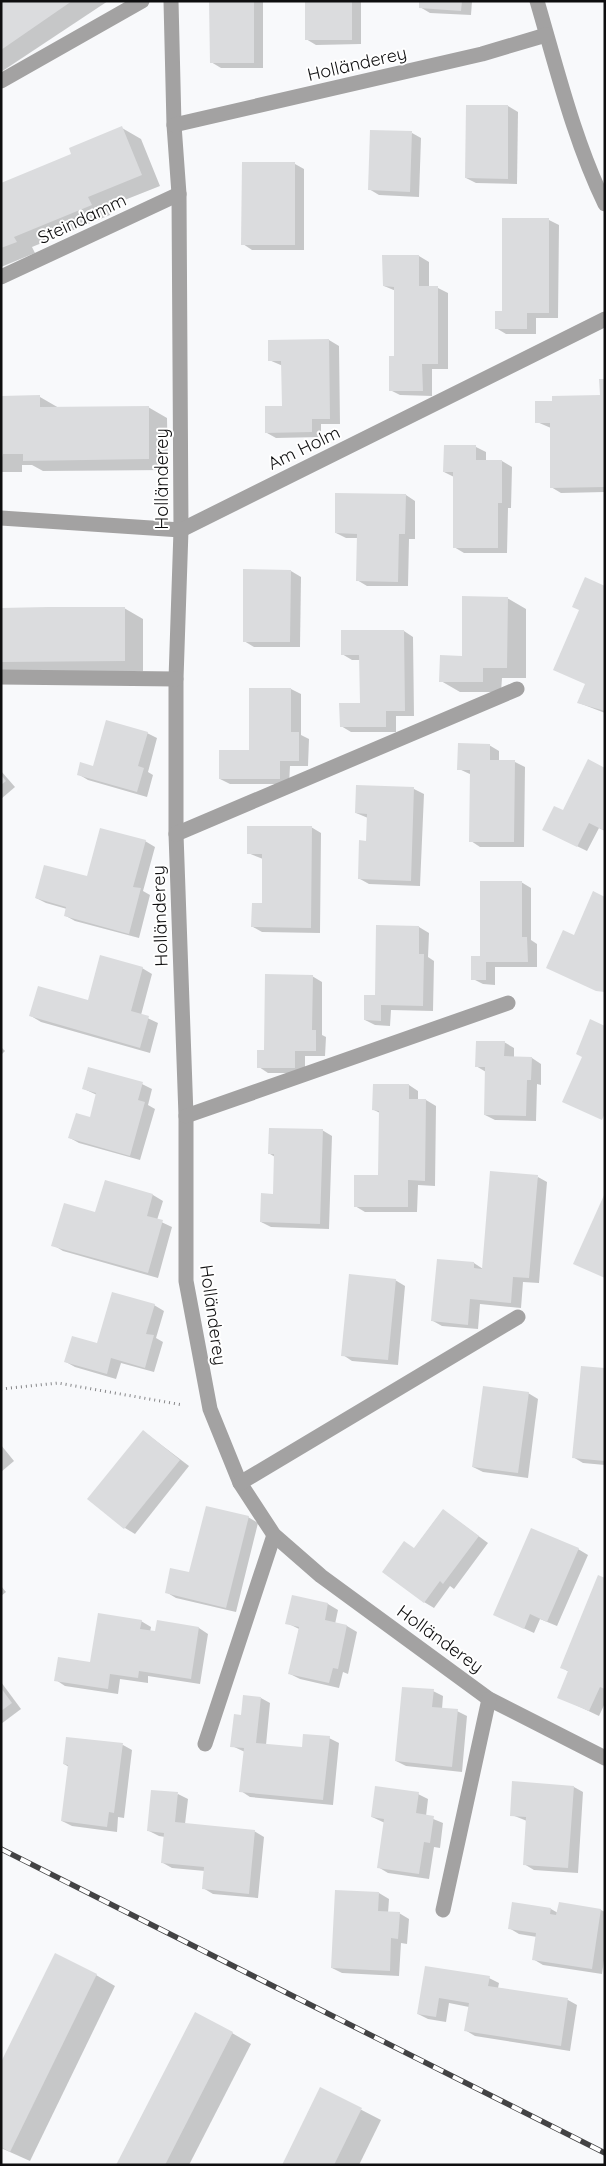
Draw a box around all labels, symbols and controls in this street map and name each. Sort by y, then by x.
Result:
street label: Holländerey [305,41,409,86]
street label: Steindamm [34,188,130,249]
street label: Am Holm [264,420,344,475]
street label: Holländerey [150,428,173,530]
street label: Holländerey [146,865,173,967]
street label: Holländerey [195,1263,232,1367]
street label: Holländerey [393,1600,488,1678]

